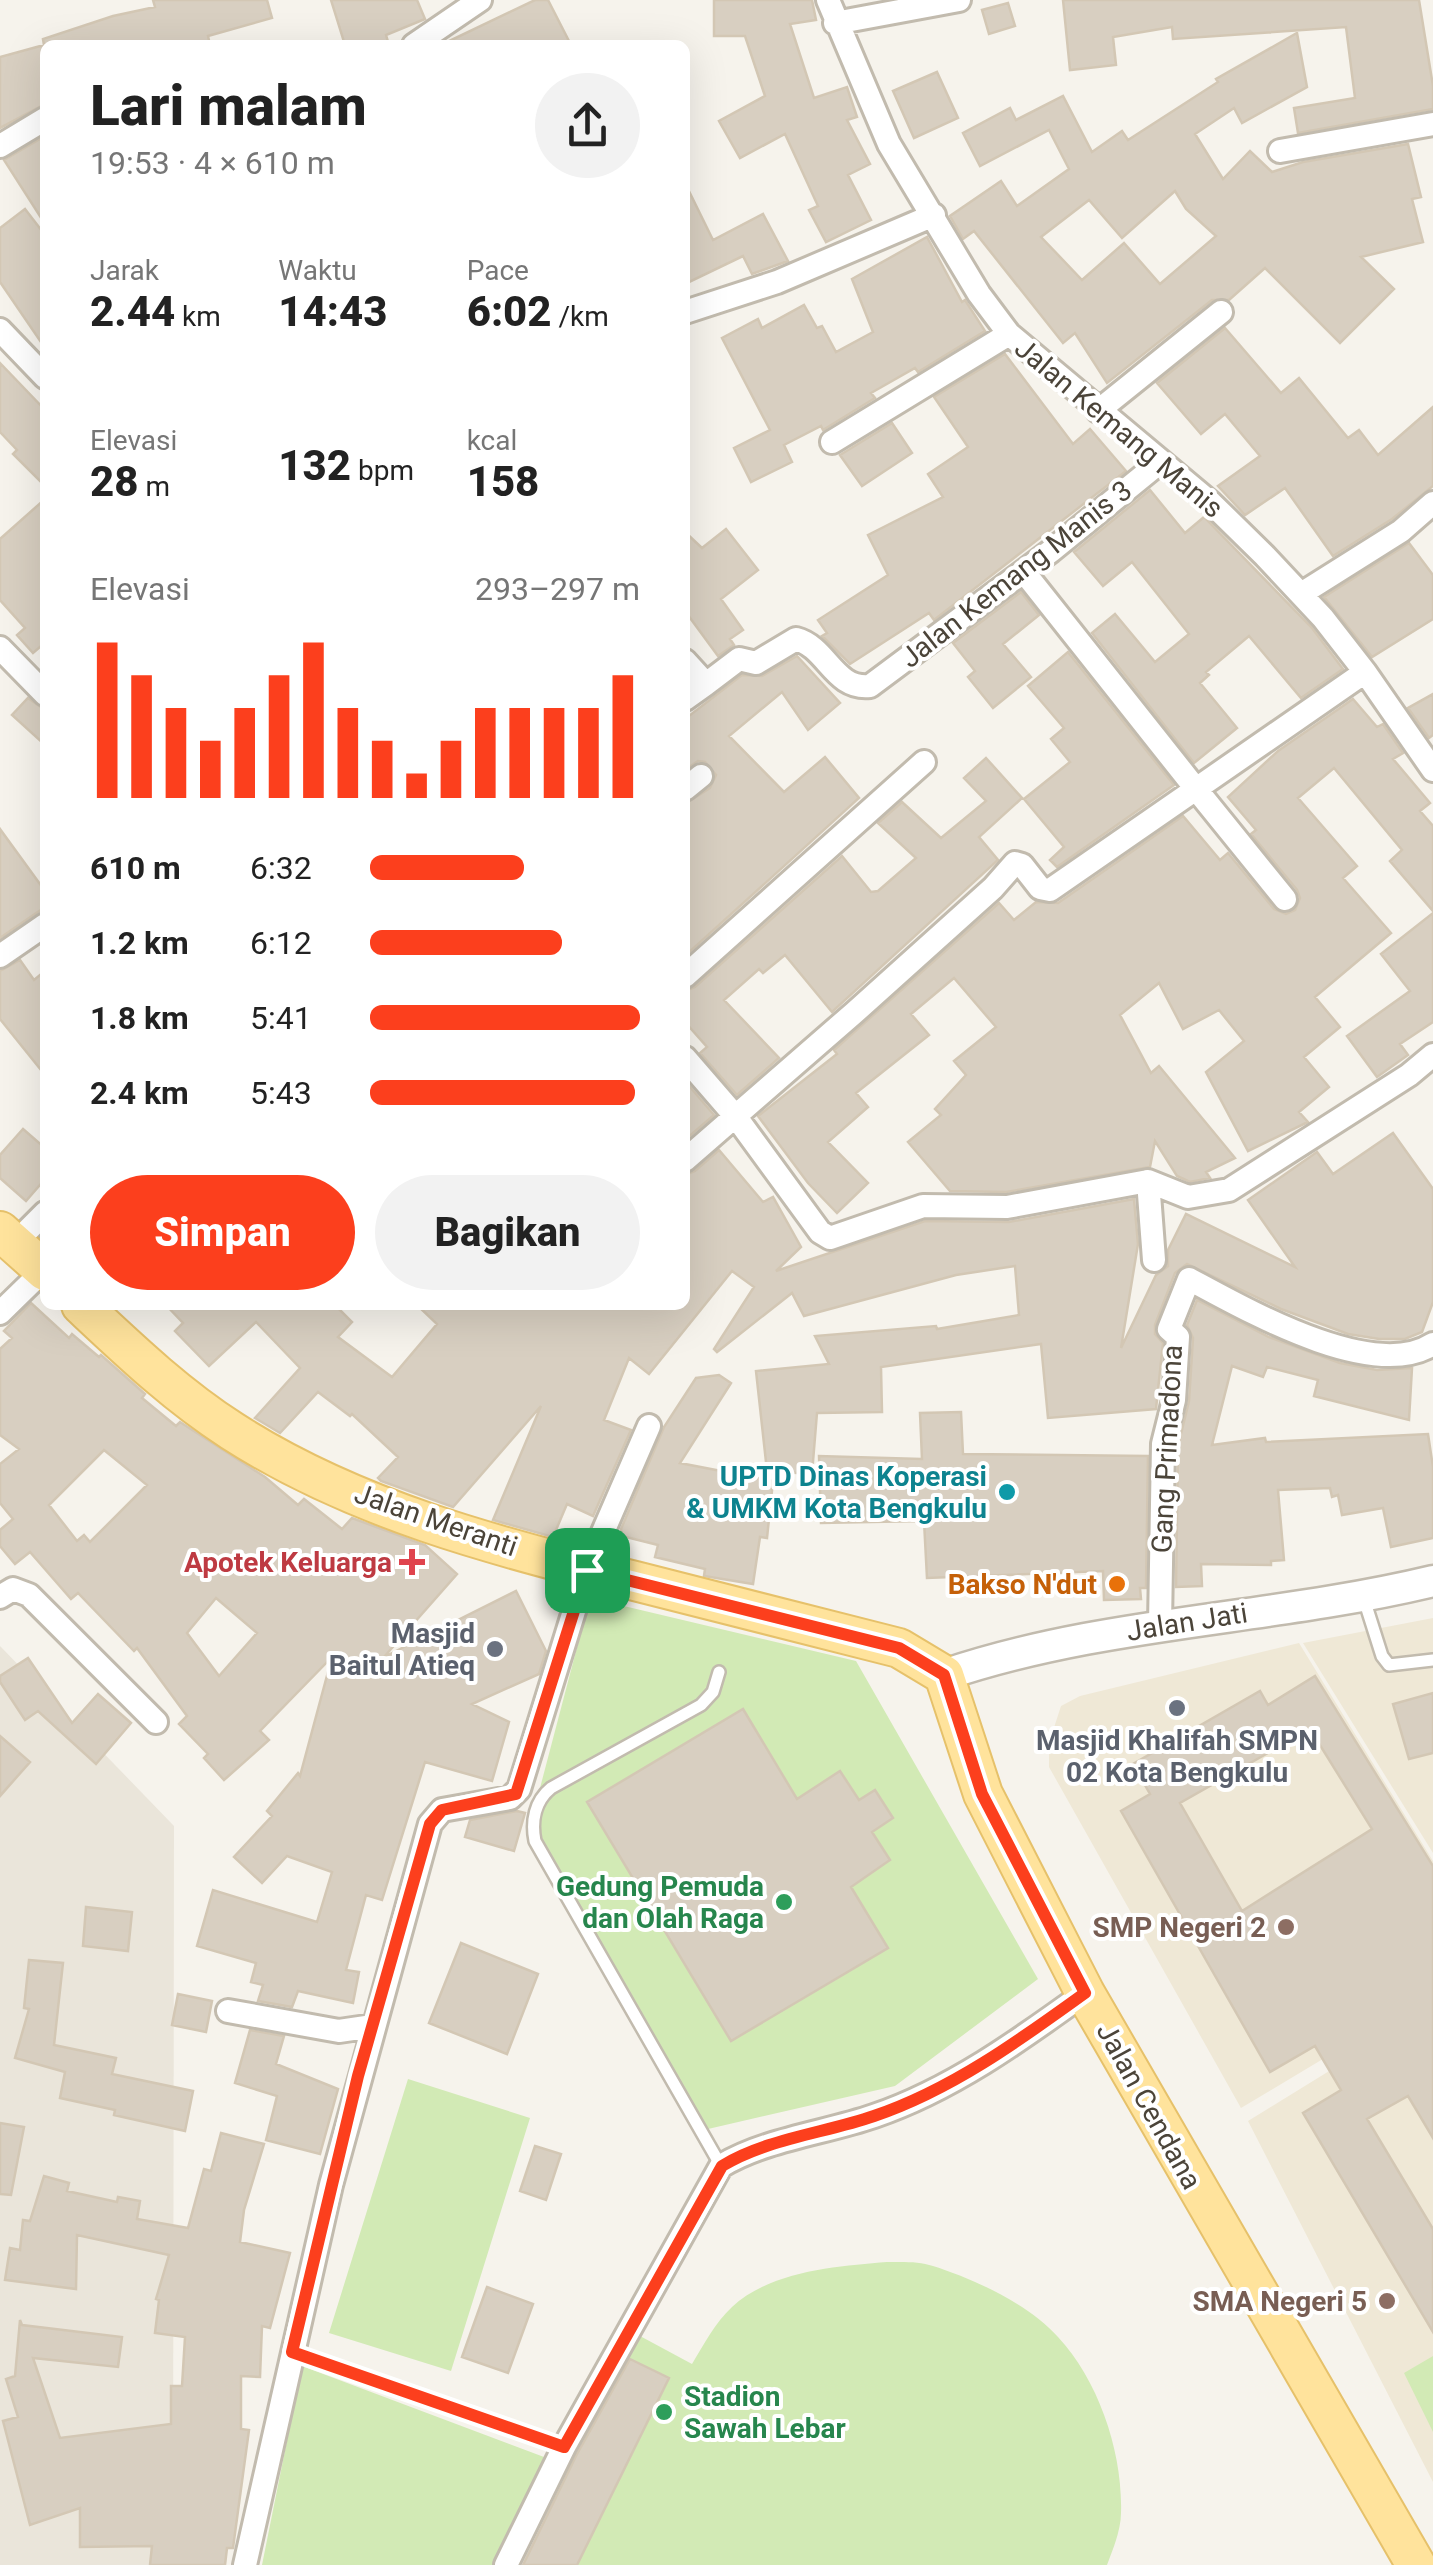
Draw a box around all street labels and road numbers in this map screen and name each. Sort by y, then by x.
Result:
street label: Jalan Kemang Manis [1008,331,1230,525]
street label: Jalan Kemang Manis 3 [894,474,1138,674]
street label: Gang Primadona [1145,1344,1189,1554]
street label: Jalan Meranti [350,1477,522,1563]
street label: Jalan Jati [1124,1596,1250,1648]
street label: Jalan Cendana [1090,2017,1208,2195]

